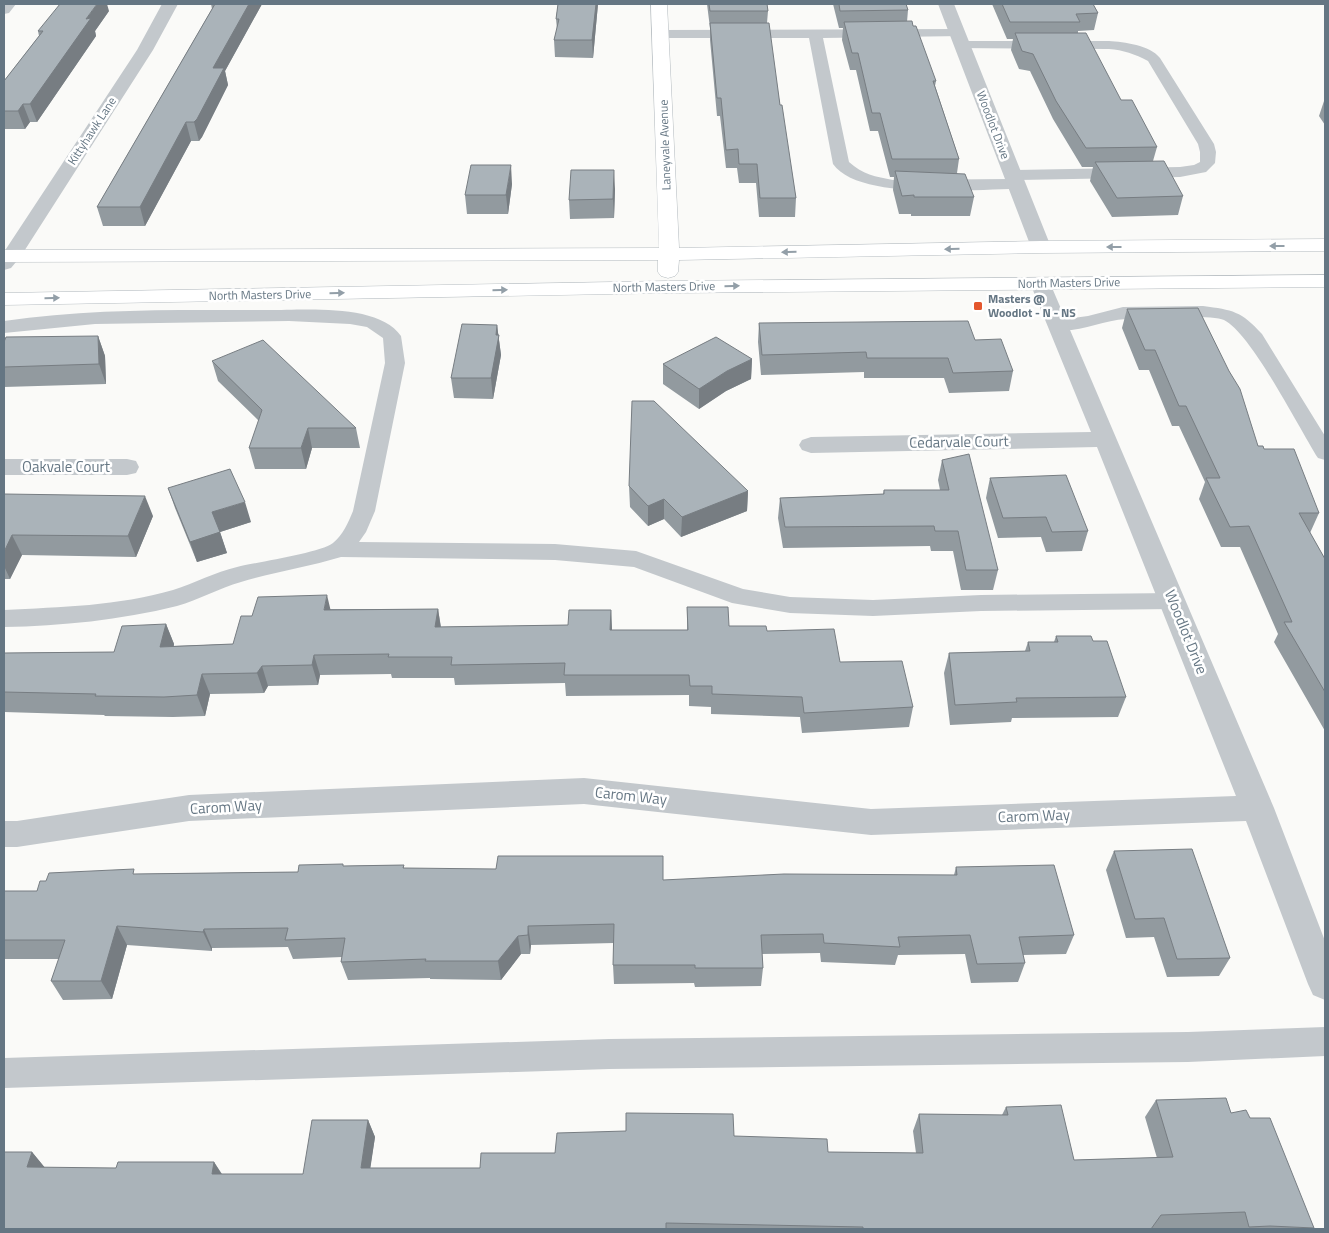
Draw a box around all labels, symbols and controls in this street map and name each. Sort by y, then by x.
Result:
street label: Woodlot Drive [972,88,1015,162]
street label: Kittyhawk Lane [62,93,121,169]
street label: Laneyvale Avenue [653,99,676,191]
one-way arrow [1268,242,1284,250]
one-way arrow [1106,243,1122,251]
one-way arrow [943,245,959,253]
one-way arrow [781,248,797,256]
street label: North Masters Drive [1018,272,1120,293]
street label: North Masters Drive [613,276,715,297]
one-way arrow [725,282,741,290]
street label: North Masters Drive [209,284,311,305]
one-way arrow [492,286,508,294]
one-way arrow [330,289,346,297]
place label: Masters @ Woodlot - N - NS [988,289,1076,322]
one-way arrow [45,294,61,302]
marker: Masters @ Woodlot - N - NS [972,300,984,312]
street label: Cedarvale Court [909,429,1010,454]
street label: Oakvale Court [22,455,111,478]
street label: Woodlot Drive [1159,586,1214,678]
street label: Carom Way [594,780,668,811]
street label: Carom Way [189,793,263,820]
street label: Carom Way [997,803,1070,828]

